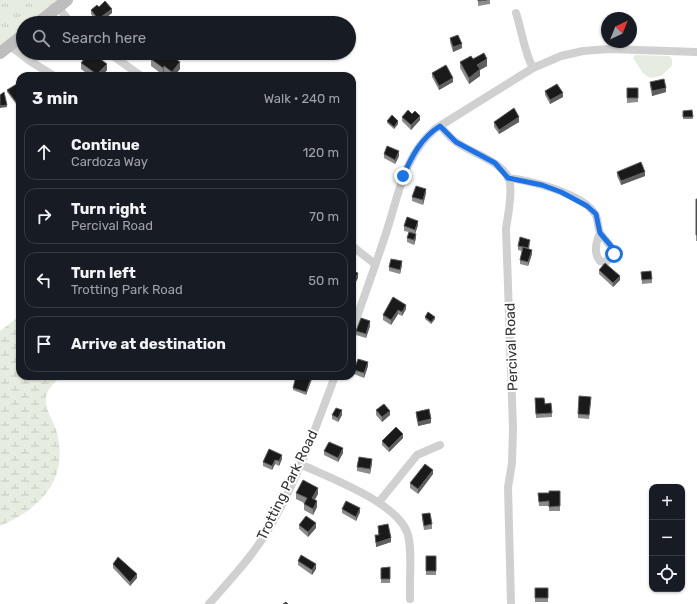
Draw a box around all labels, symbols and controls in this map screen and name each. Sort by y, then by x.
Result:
north arrow [601,12,637,48]
search box [16,16,356,60]
icon: search [30,27,52,49]
text: Search here [62,29,146,47]
text: 3 min [32,88,78,108]
text: Walk · 240 m [264,91,340,106]
text: Continue [71,136,140,154]
icon: ahead [33,141,55,163]
text: 120 m [303,145,339,160]
text: Cardoza Way [71,154,148,169]
route end [394,167,412,185]
text: Turn right [71,200,146,218]
icon: right [33,205,55,227]
text: 70 m [309,209,339,224]
text: Percival Road [71,218,153,233]
route start [605,245,623,263]
text: Turn left [71,264,136,282]
icon: left [33,269,55,291]
text: 50 m [308,273,339,288]
text: Trotting Park Road [71,282,183,297]
street label: Percival Road [501,303,522,391]
icon: arrive [33,333,55,355]
text: Arrive at destination [71,335,226,353]
street label: Trotting Park Road [253,427,321,543]
map controls [649,484,685,592]
button: + [649,484,685,520]
button: − [649,520,685,556]
button: locate [649,556,685,592]

